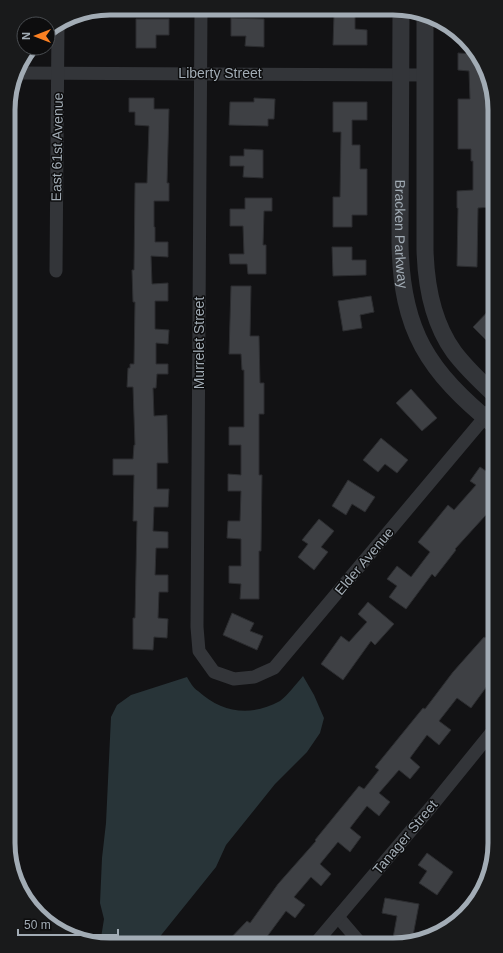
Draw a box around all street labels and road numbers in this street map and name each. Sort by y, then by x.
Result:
street label: Liberty Street [178,65,262,81]
street label: East 61st Avenue [48,92,66,201]
street label: Bracken Parkway [392,179,411,290]
street label: Murrelet Street [191,297,207,389]
street label: Elder Avenue [331,524,397,598]
street label: Tanager Street [369,797,441,877]

